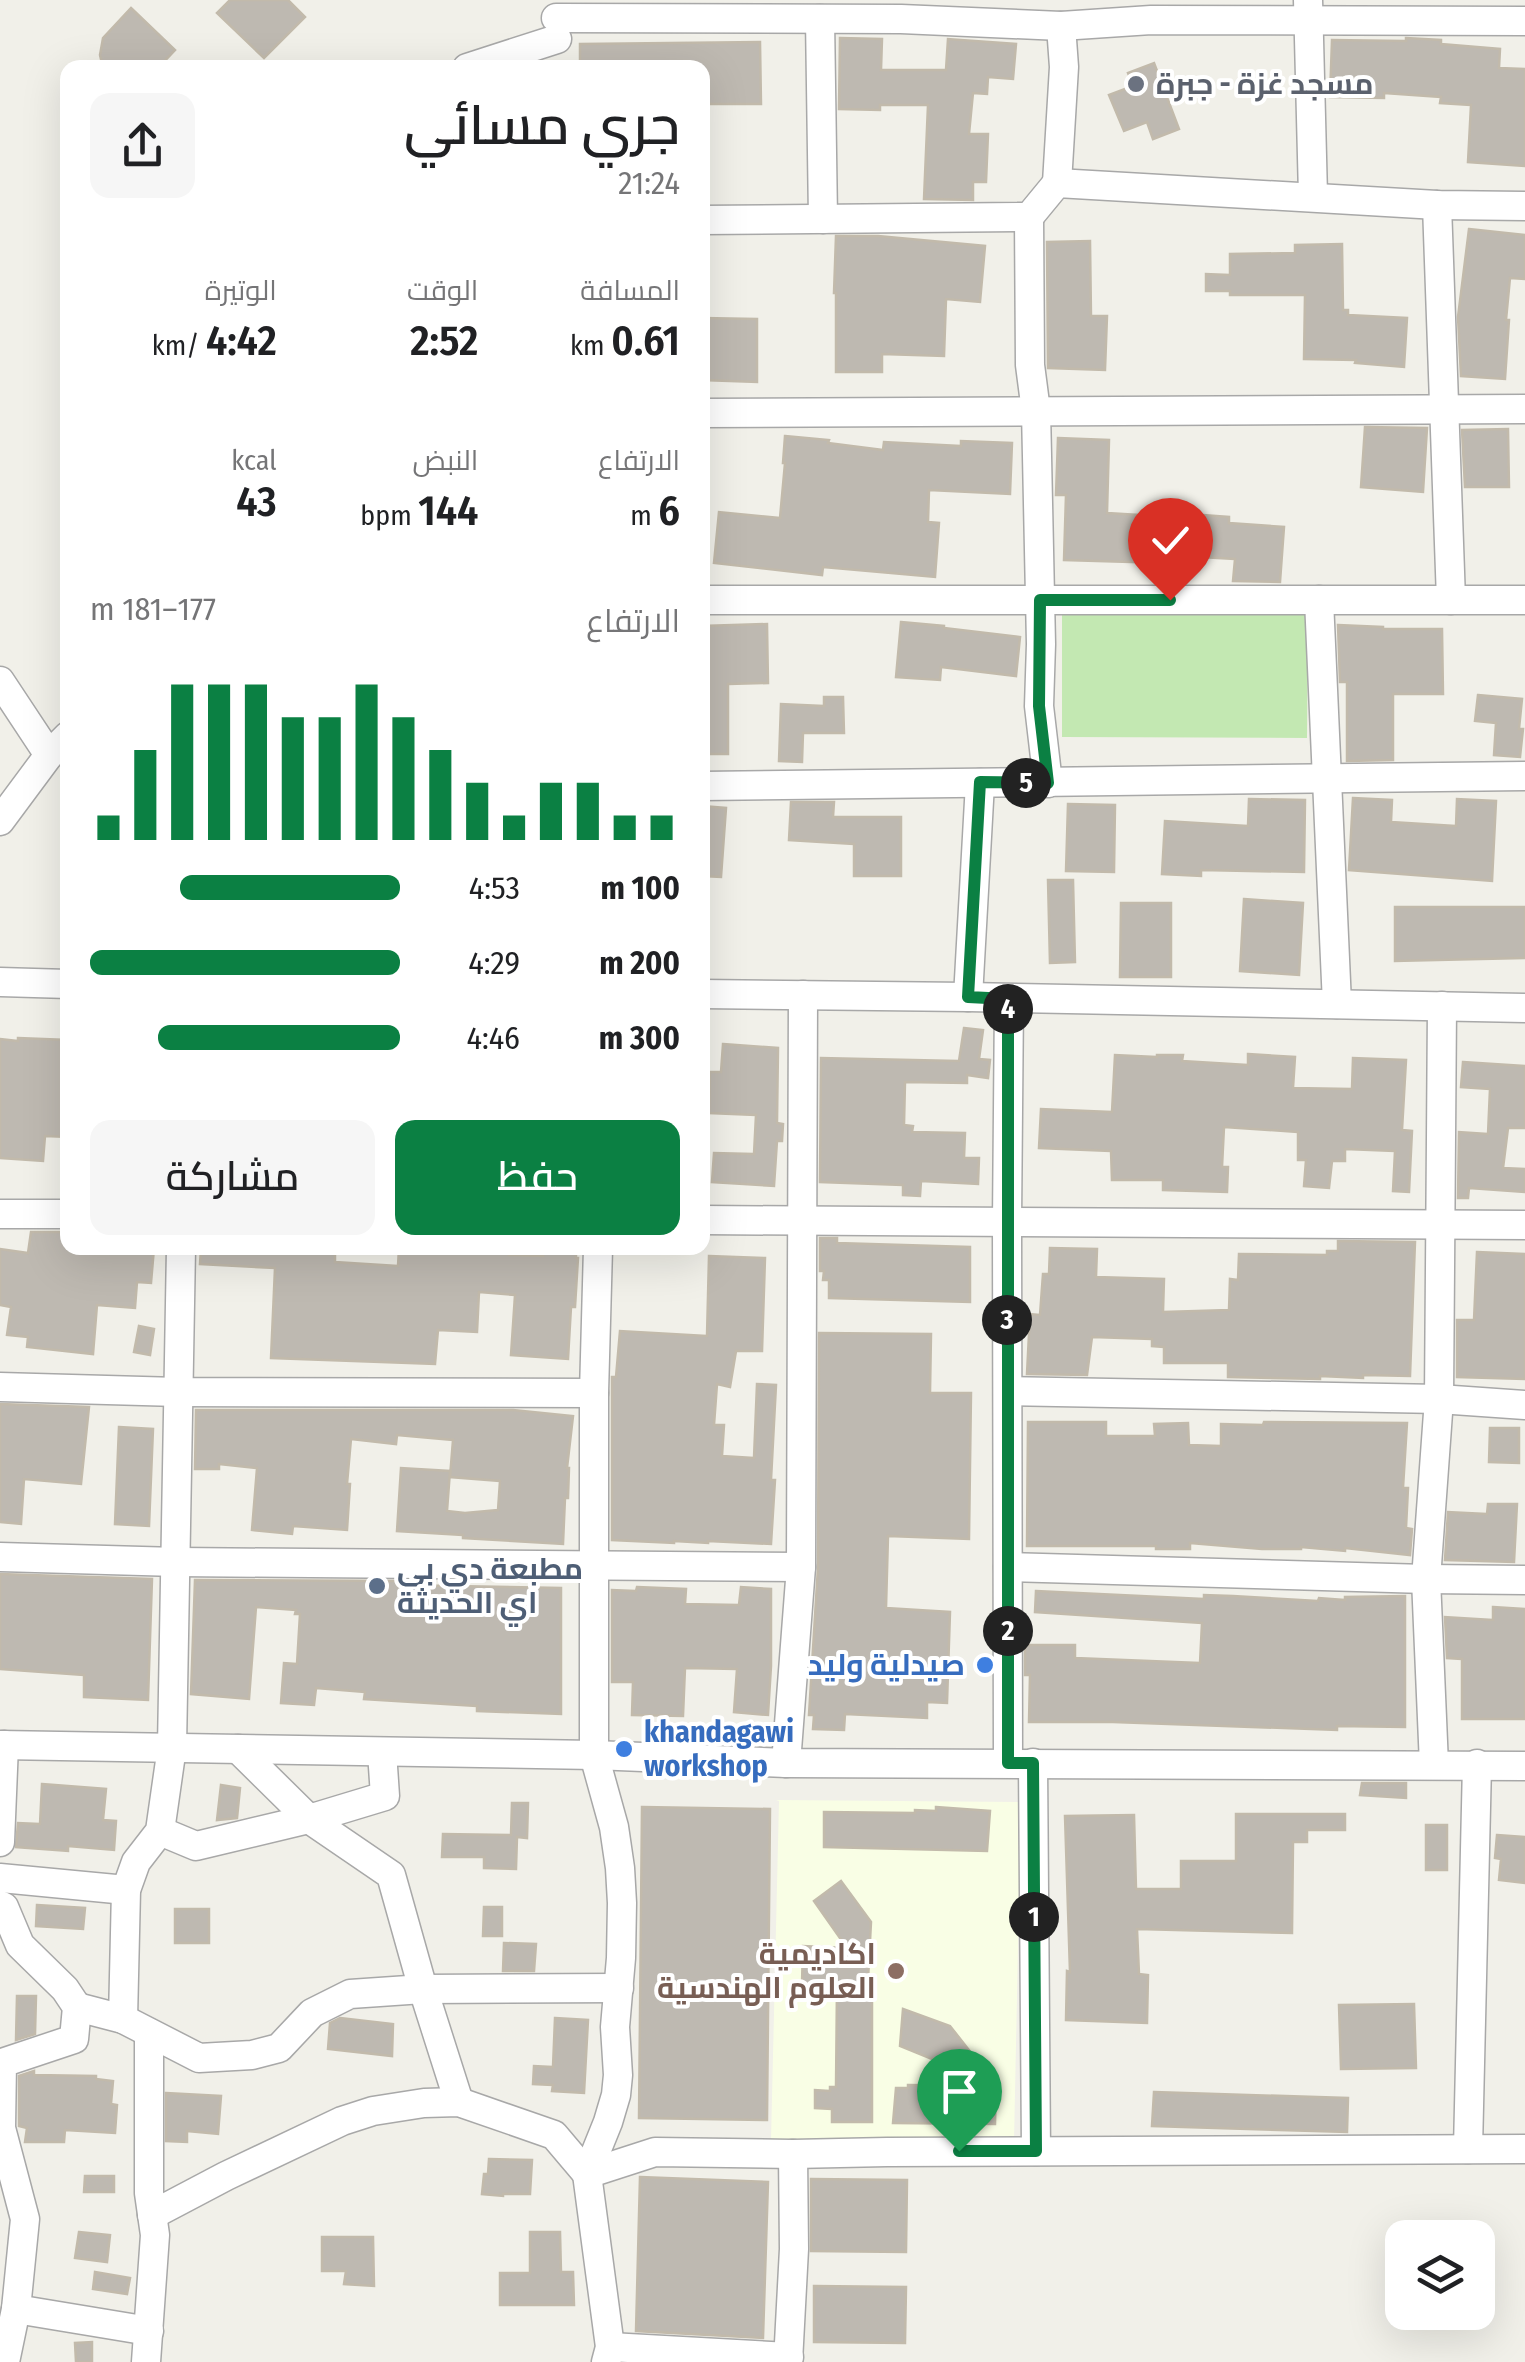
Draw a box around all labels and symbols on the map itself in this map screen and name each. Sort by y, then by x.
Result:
place label: مسجد غزة - جبرة [1156,66,1374,102]
marker: مسجد غزة - جبرة [1125,73,1147,95]
pin [1128,498,1213,601]
pin: 5 [1001,758,1051,808]
pin: 4 [983,984,1033,1034]
pin: 3 [982,1295,1032,1345]
place label: مطبعة دي بي اي الحديثة [397,1551,583,1627]
marker: مطبعة دي بي اي الحديثة [366,1575,388,1597]
pin: 2 [983,1606,1033,1656]
place label: صيدلية وليد [808,1647,965,1683]
marker: صيدلية وليد [974,1654,996,1676]
place label: khandagawi workshop [644,1714,794,1784]
marker: khandagawi workshop [613,1738,635,1760]
pin: 1 [1009,1892,1059,1942]
place label: اكاديمية العلوم الهندسية [657,1936,876,2008]
marker: اكاديمية العلوم الهندسية [885,1960,907,1982]
pin [917,2049,1002,2152]

